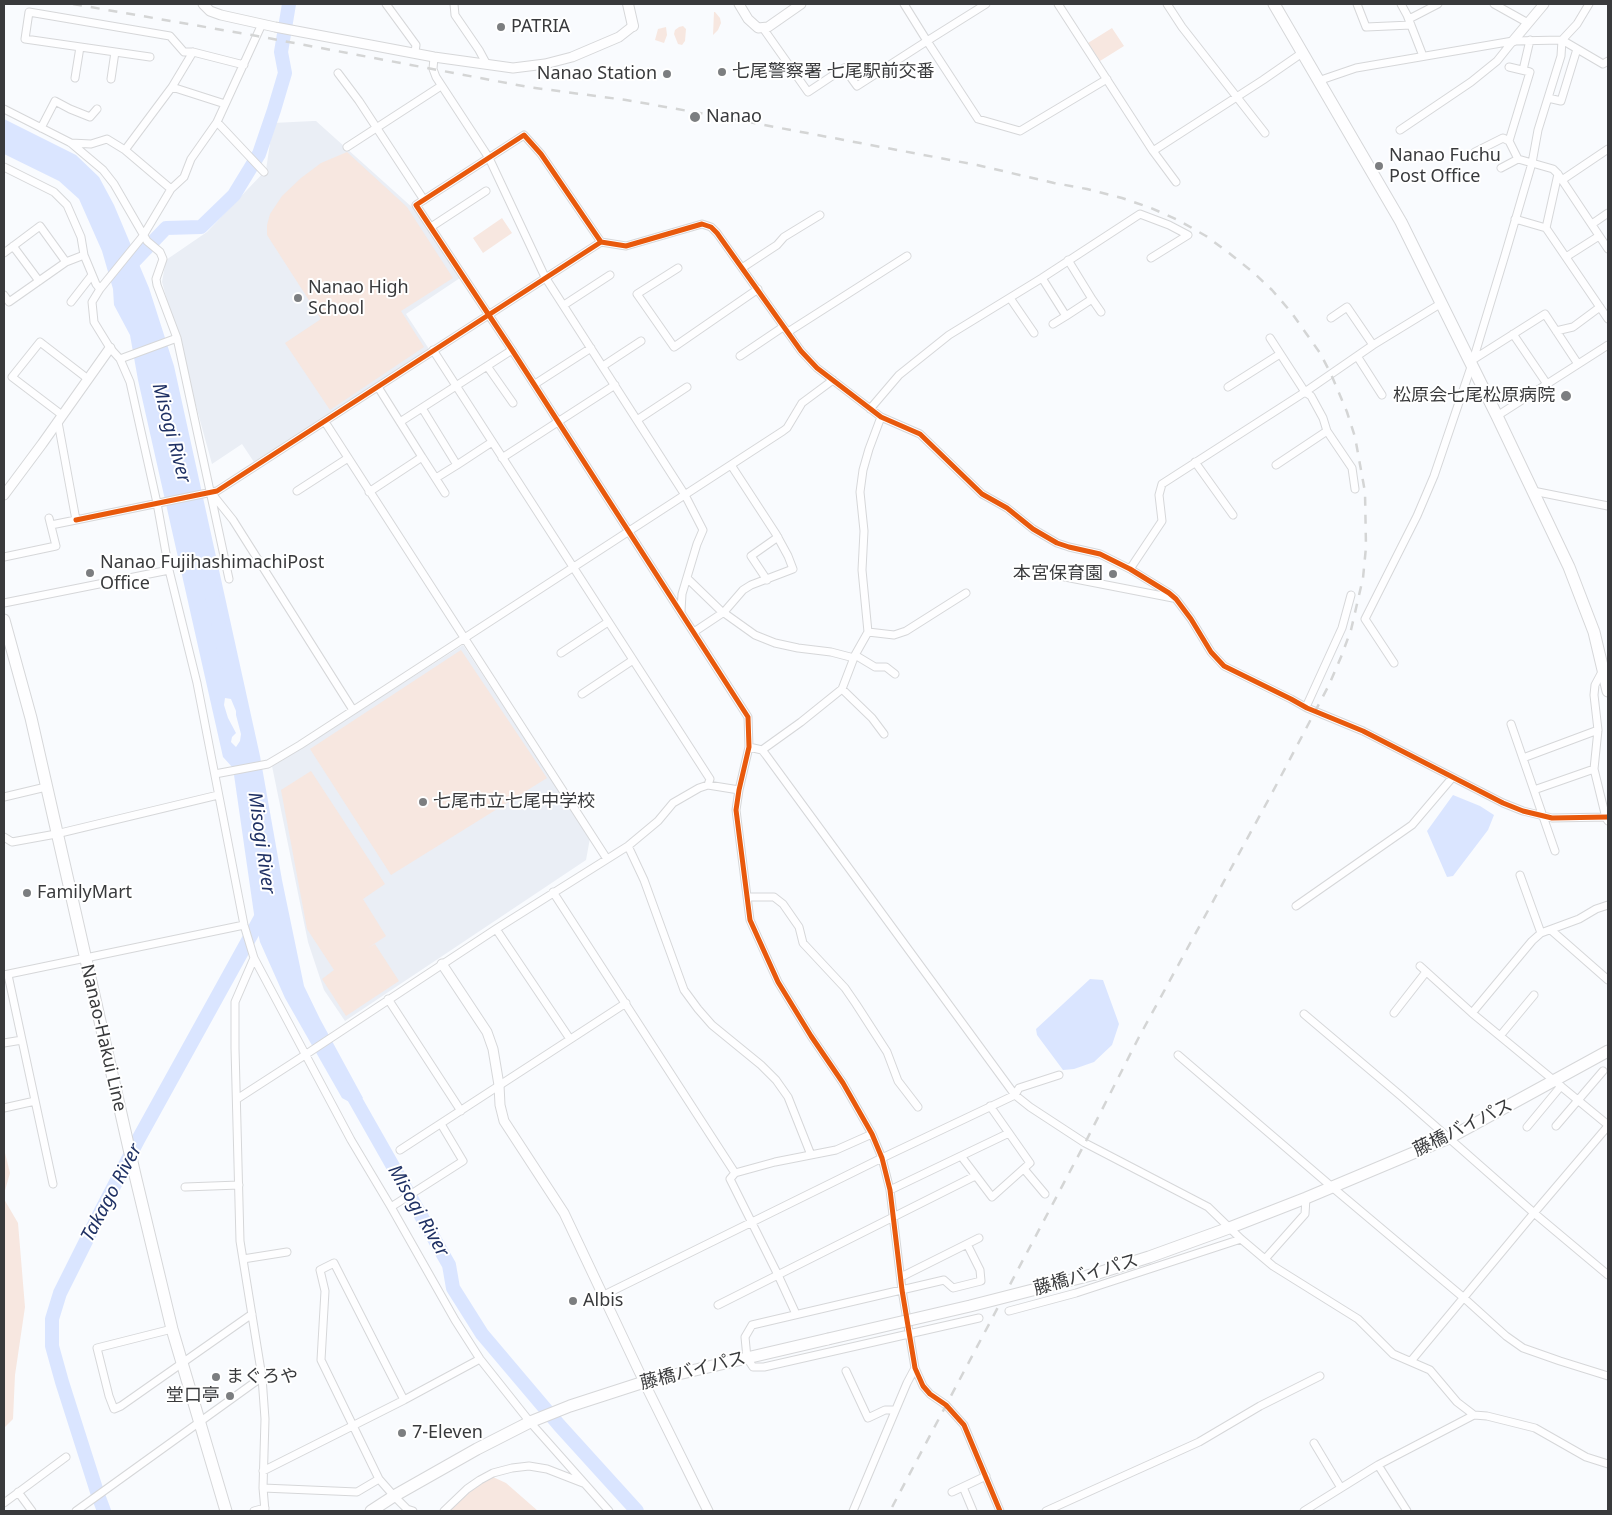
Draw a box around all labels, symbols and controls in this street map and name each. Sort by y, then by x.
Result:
place label: PATRIA [511,16,570,38]
marker: PATRIA [495,21,507,33]
place label: 七尾警察署 七尾駅前交番 [732,61,935,83]
place label: Nanao Station [537,63,657,85]
marker: 七尾警察署 七尾駅前交番 [716,66,728,78]
marker: Nanao Station [661,68,673,80]
place label: Nanao [706,106,762,128]
marker: Nanao [688,110,702,124]
place label: Nanao Fuchu Post Office [1389,145,1501,188]
marker: Nanao Fuchu Post Office [1373,160,1385,172]
place label: Nanao High School [308,277,409,320]
marker: Nanao High School [292,292,304,304]
water label: Misogi River [147,381,195,485]
place label: 松原会七尾松原病院 [1393,385,1555,407]
marker: 松原会七尾松原病院 [1559,389,1573,403]
place label: Nanao FujihashimachiPost Office [100,552,324,594]
place label: 本宮保育園 [1013,563,1103,585]
marker: Nanao FujihashimachiPost Office [84,567,96,579]
marker: 本宮保育園 [1107,568,1119,580]
water label: Misogi River [243,791,279,895]
place label: 七尾市立七尾中学校 [433,791,595,813]
marker: 七尾市立七尾中学校 [417,796,429,808]
place label: FamilyMart [37,882,132,904]
marker: FamilyMart [21,887,33,899]
street label: Nanao-Hakui Line [76,962,130,1114]
street label: 藤橋バイパス [1410,1095,1516,1161]
water label: Takago River [77,1140,147,1246]
water label: Misogi River [383,1161,453,1261]
street label: 藤橋バイパス [1031,1250,1141,1300]
place label: Albis [583,1290,623,1312]
marker: Albis [567,1295,579,1307]
street label: 藤橋バイパス [638,1347,748,1395]
place label: まぐろや [226,1366,298,1388]
marker: まぐろや [210,1371,222,1383]
place label: 堂口亭 [166,1385,220,1407]
marker: 堂口亭 [224,1390,236,1402]
place label: 7-Eleven [412,1422,483,1444]
marker: 7-Eleven [396,1427,408,1439]

